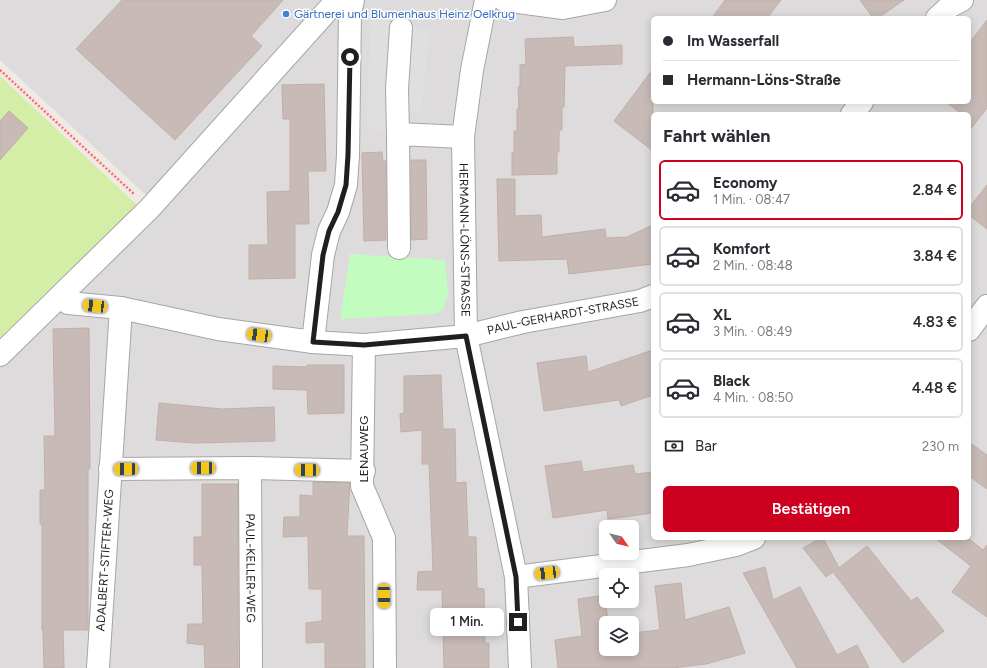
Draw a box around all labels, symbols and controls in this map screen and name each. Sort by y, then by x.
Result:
place label: Gärtnerei und Blumenhaus Heinz Oelkrug [294,7,515,21]
marker: Gärtnerei und Blumenhaus Heinz Oelkrug [281,9,291,19]
text: Im Wasserfall [687,32,779,50]
route start [341,48,359,66]
text: Hermann-Löns-Straße [687,71,841,89]
text: Fahrt wählen [663,125,770,147]
street label: HERMANN-LÖNS-STRASSE [456,163,473,317]
icon: car [665,172,701,208]
text: Economy [713,174,778,192]
text: 2.84 € [912,181,957,199]
text: 1 Min. · 08:47 [713,192,790,207]
icon: car [665,238,701,274]
text: Komfort [713,240,770,258]
text: 3.84 € [913,247,957,265]
text: 2 Min. · 08:48 [713,258,793,273]
street label: PAUL-GERHARDT-STRASSE [486,294,640,338]
car [82,299,108,313]
icon: car [665,304,701,340]
text: XL [713,306,731,324]
text: 4.83 € [913,313,957,331]
text: 3 Min. · 08:49 [713,324,792,339]
car [246,327,272,343]
icon: car [665,370,701,406]
text: Black [713,372,750,390]
text: 4.48 € [912,379,957,397]
text: 4 Min. · 08:50 [713,390,793,405]
street label: LENAUWEG [357,416,371,482]
icon: cash [663,435,685,457]
text: Bar [695,437,717,455]
text: 230 m [922,439,959,454]
car [191,462,215,474]
car [114,463,138,475]
car [295,464,319,476]
button: Bestätigen [663,486,959,532]
street label: ADALBERT-STIFTER-WEG [93,489,116,632]
street label: PAUL-KELLER-WEG [243,513,258,623]
north arrow [599,520,639,560]
map controls [599,520,639,656]
car [534,566,560,580]
button: locate [599,568,639,608]
car [378,584,390,608]
callout: 1 Min. [430,608,504,636]
route end [509,613,527,631]
text: 1 Min. [450,614,484,629]
button: layers [599,616,639,656]

